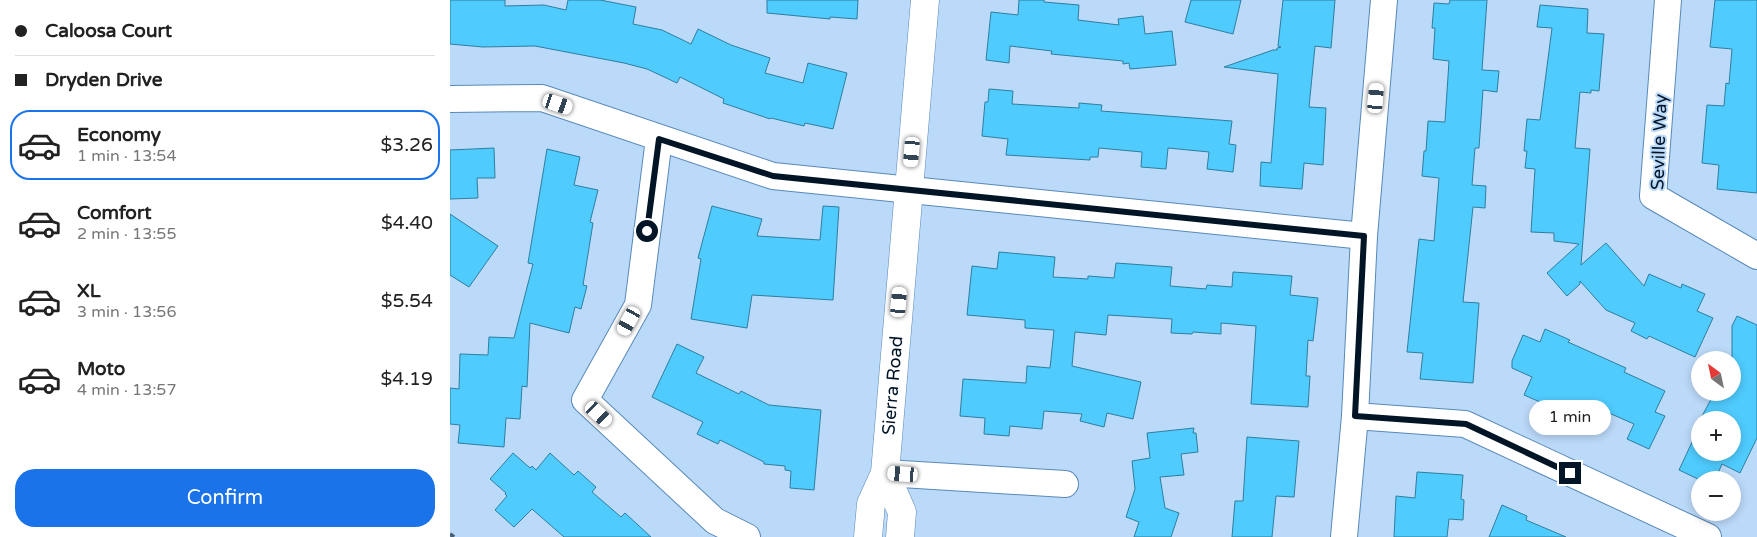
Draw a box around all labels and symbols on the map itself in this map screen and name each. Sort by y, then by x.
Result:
car [1367,82,1384,114]
car [541,92,574,116]
street label: Seville Way [1646,93,1672,190]
car [903,136,920,168]
route start [636,220,658,242]
car [890,286,907,318]
car [615,304,642,338]
street label: Sierra Road [877,335,908,436]
north arrow [1691,351,1741,401]
car [582,398,615,430]
callout: 1 min [1529,400,1611,436]
route end [1559,462,1581,484]
car [887,465,918,483]

